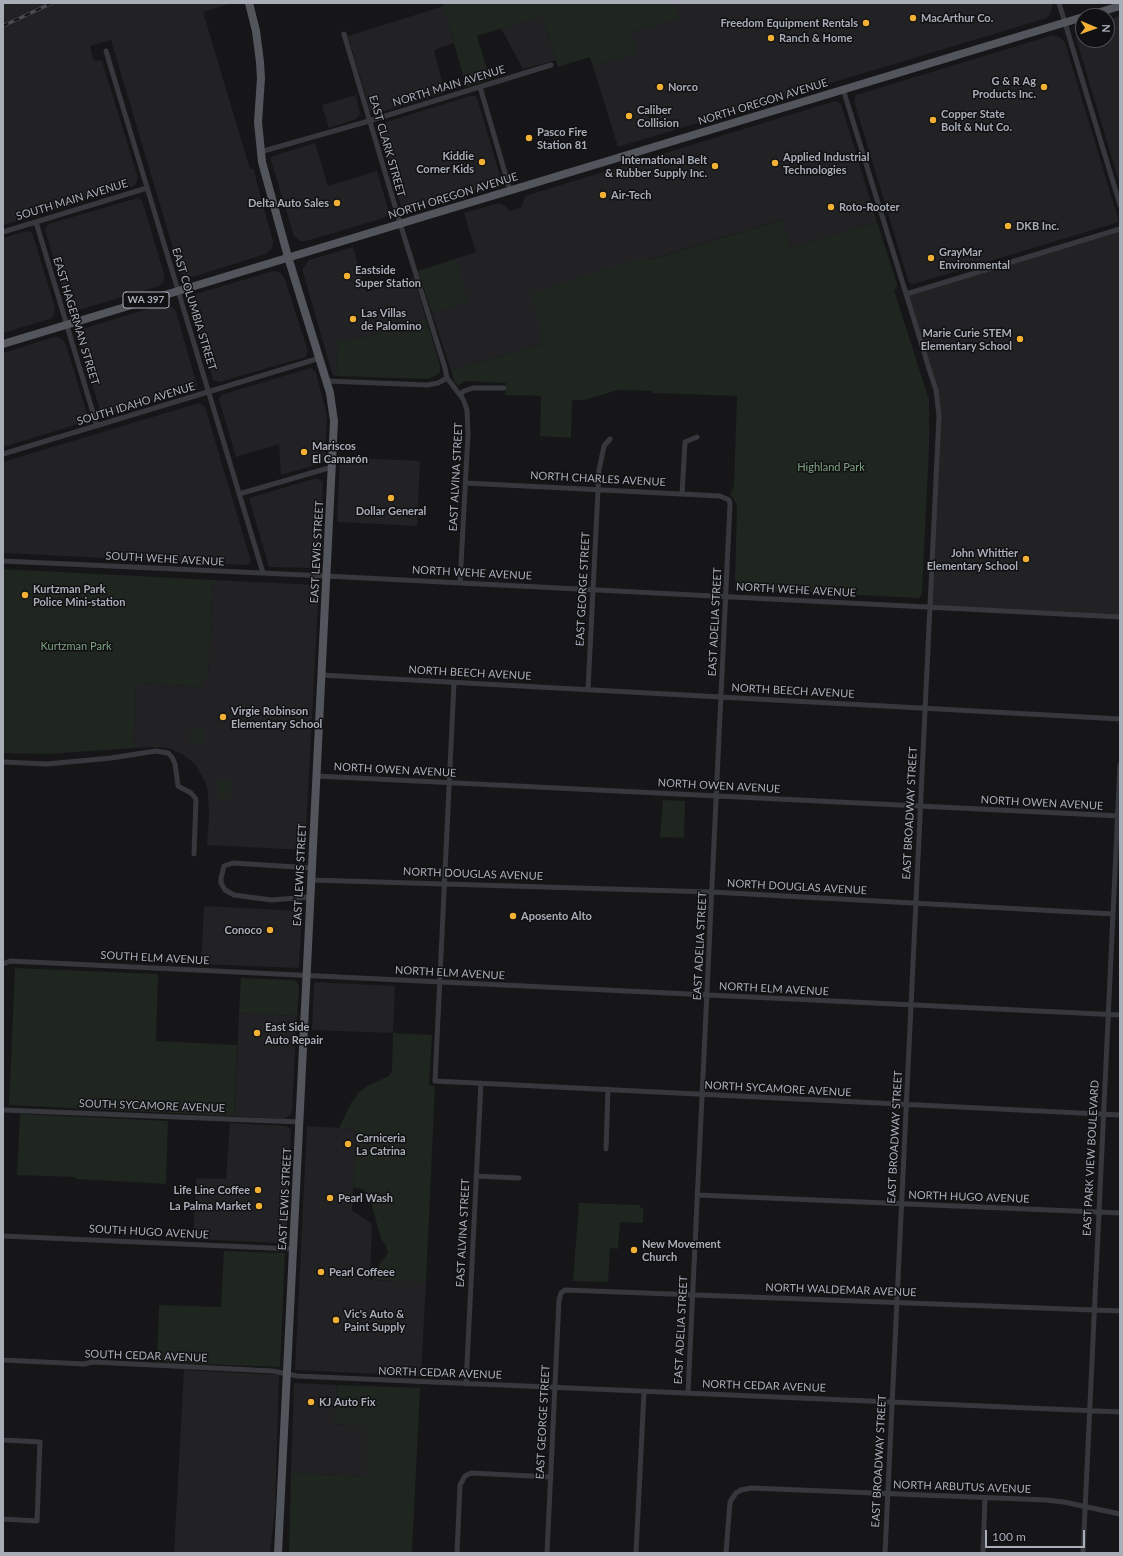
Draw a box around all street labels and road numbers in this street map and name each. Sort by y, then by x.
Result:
street label: NORTH MAIN AVENUE [391,63,507,109]
street label: NORTH OREGON AVENUE [697,76,829,128]
street label: EAST CLARK STREET [366,94,408,198]
street label: NORTH OREGON AVENUE [387,170,519,222]
street label: SOUTH MAIN AVENUE [15,177,129,223]
street label: EAST COLUMBIA STREET [169,246,219,372]
street label: EAST HAGERMAN STREET [50,255,102,387]
road number: WA 397 [123,292,169,308]
street label: SOUTH IDAHO AVENUE [75,380,197,428]
street label: EAST ALVINA STREET [447,422,465,532]
street label: NORTH CHARLES AVENUE [530,469,666,489]
street label: EAST LEWIS STREET [308,500,326,604]
street label: EAST GEORGE STREET [573,531,593,647]
street label: SOUTH WEHE AVENUE [105,549,225,569]
street label: NORTH WEHE AVENUE [412,563,532,583]
street label: EAST ADELIA STREET [706,567,724,677]
street label: NORTH WEHE AVENUE [736,580,856,600]
street label: NORTH BEECH AVENUE [408,663,532,683]
street label: NORTH BEECH AVENUE [731,681,855,701]
street label: EAST BROADWAY STREET [900,746,920,880]
street label: NORTH OWEN AVENUE [333,760,457,780]
street label: NORTH OWEN AVENUE [657,776,781,796]
street label: NORTH OWEN AVENUE [980,793,1104,813]
street label: EAST LEWIS STREET [291,823,309,927]
street label: NORTH DOUGLAS AVENUE [403,865,543,883]
street label: NORTH DOUGLAS AVENUE [727,877,867,897]
street label: EAST ADELIA STREET [691,891,709,1001]
street label: SOUTH ELM AVENUE [100,949,210,967]
street label: NORTH ELM AVENUE [395,964,505,982]
street label: NORTH ELM AVENUE [719,980,829,998]
street label: EAST BROADWAY STREET [885,1070,905,1204]
street label: NORTH SYCAMORE AVENUE [704,1079,852,1099]
street label: EAST PARK VIEW BOULEVARD [1080,1080,1102,1236]
street label: SOUTH SYCAMORE AVENUE [79,1097,225,1115]
street label: EAST LEWIS STREET [276,1147,294,1251]
street label: EAST ALVINA STREET [454,1178,472,1288]
street label: NORTH HUGO AVENUE [908,1188,1030,1206]
street label: SOUTH HUGO AVENUE [89,1222,209,1242]
street label: EAST ADELIA STREET [672,1275,690,1385]
street label: NORTH WALDEMAR AVENUE [765,1281,917,1299]
street label: SOUTH CEDAR AVENUE [84,1347,208,1365]
street label: NORTH CEDAR AVENUE [378,1364,502,1382]
street label: EAST GEORGE STREET [533,1364,553,1480]
street label: NORTH CEDAR AVENUE [702,1377,826,1395]
street label: EAST BROADWAY STREET [869,1394,889,1528]
street label: NORTH ARBUTUS AVENUE [893,1478,1031,1496]

